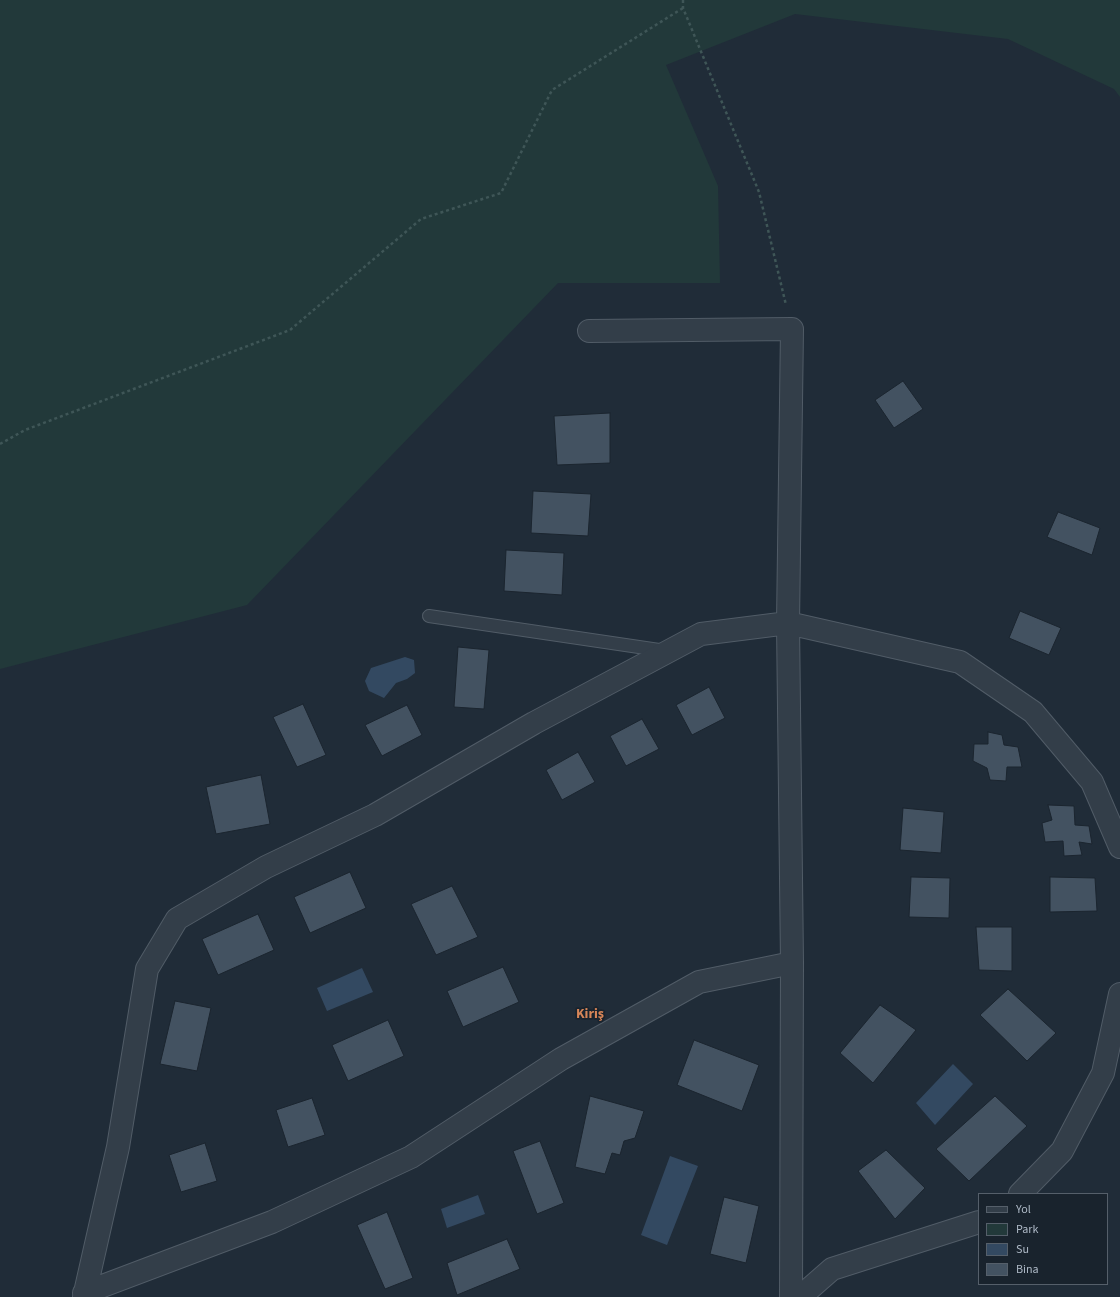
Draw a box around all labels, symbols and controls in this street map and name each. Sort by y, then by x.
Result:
district label: Kiriş [576,1007,604,1023]
legend [978,1193,1108,1285]
text: Yol [1016,1201,1031,1218]
text: Park [1016,1221,1038,1238]
text: Su [1016,1241,1029,1258]
text: Bina [1016,1261,1039,1278]

